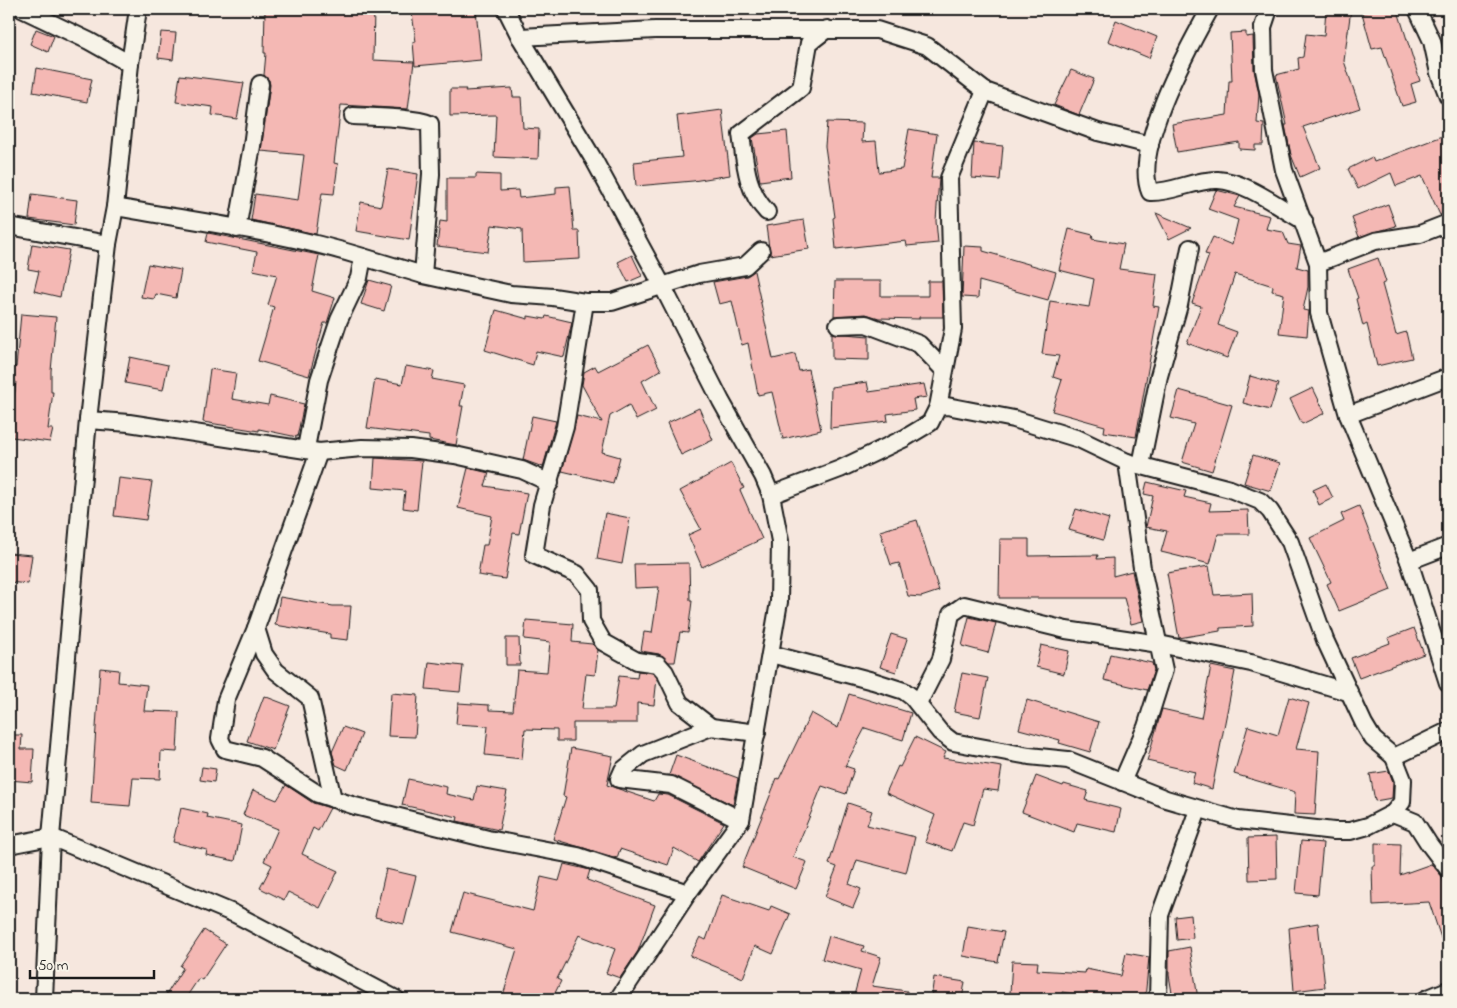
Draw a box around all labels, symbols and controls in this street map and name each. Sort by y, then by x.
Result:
scale bar [30,948,154,980]
text: 50 m [38,955,69,977]

